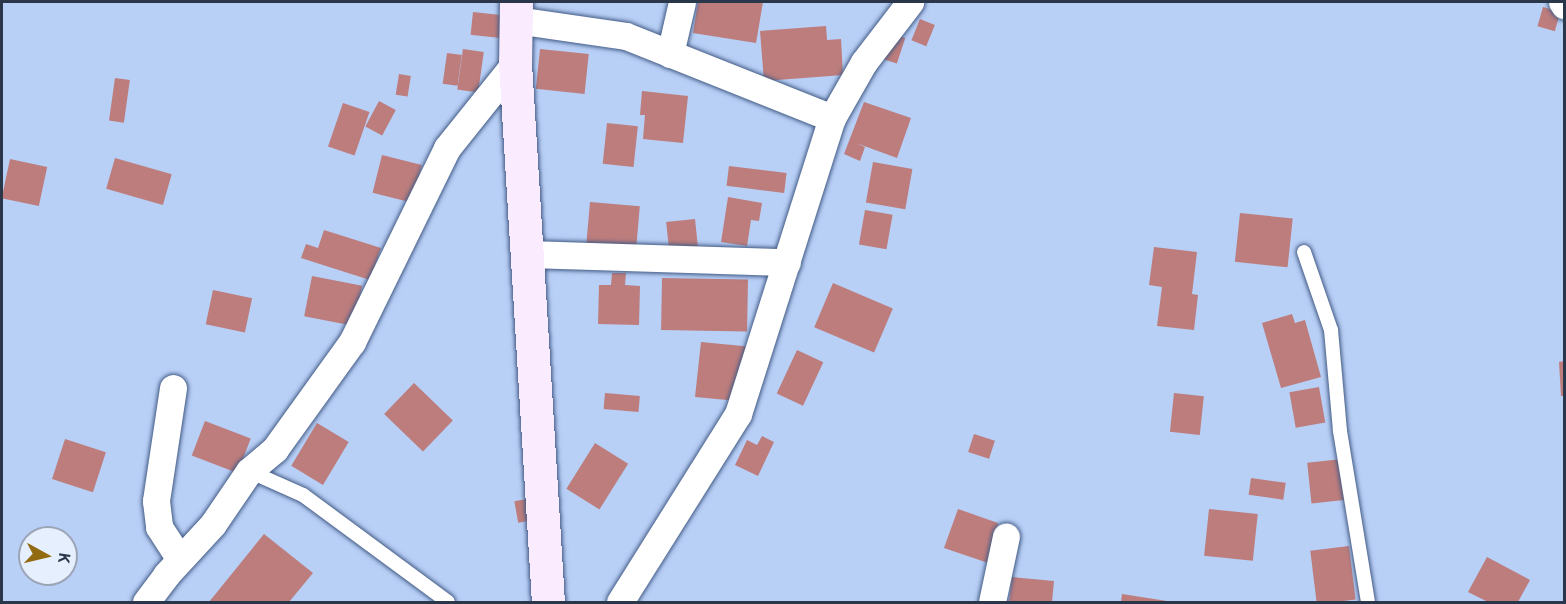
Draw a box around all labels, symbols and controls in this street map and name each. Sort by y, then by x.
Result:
north arrow [18,526,78,586]
text: K [53,552,75,565]

